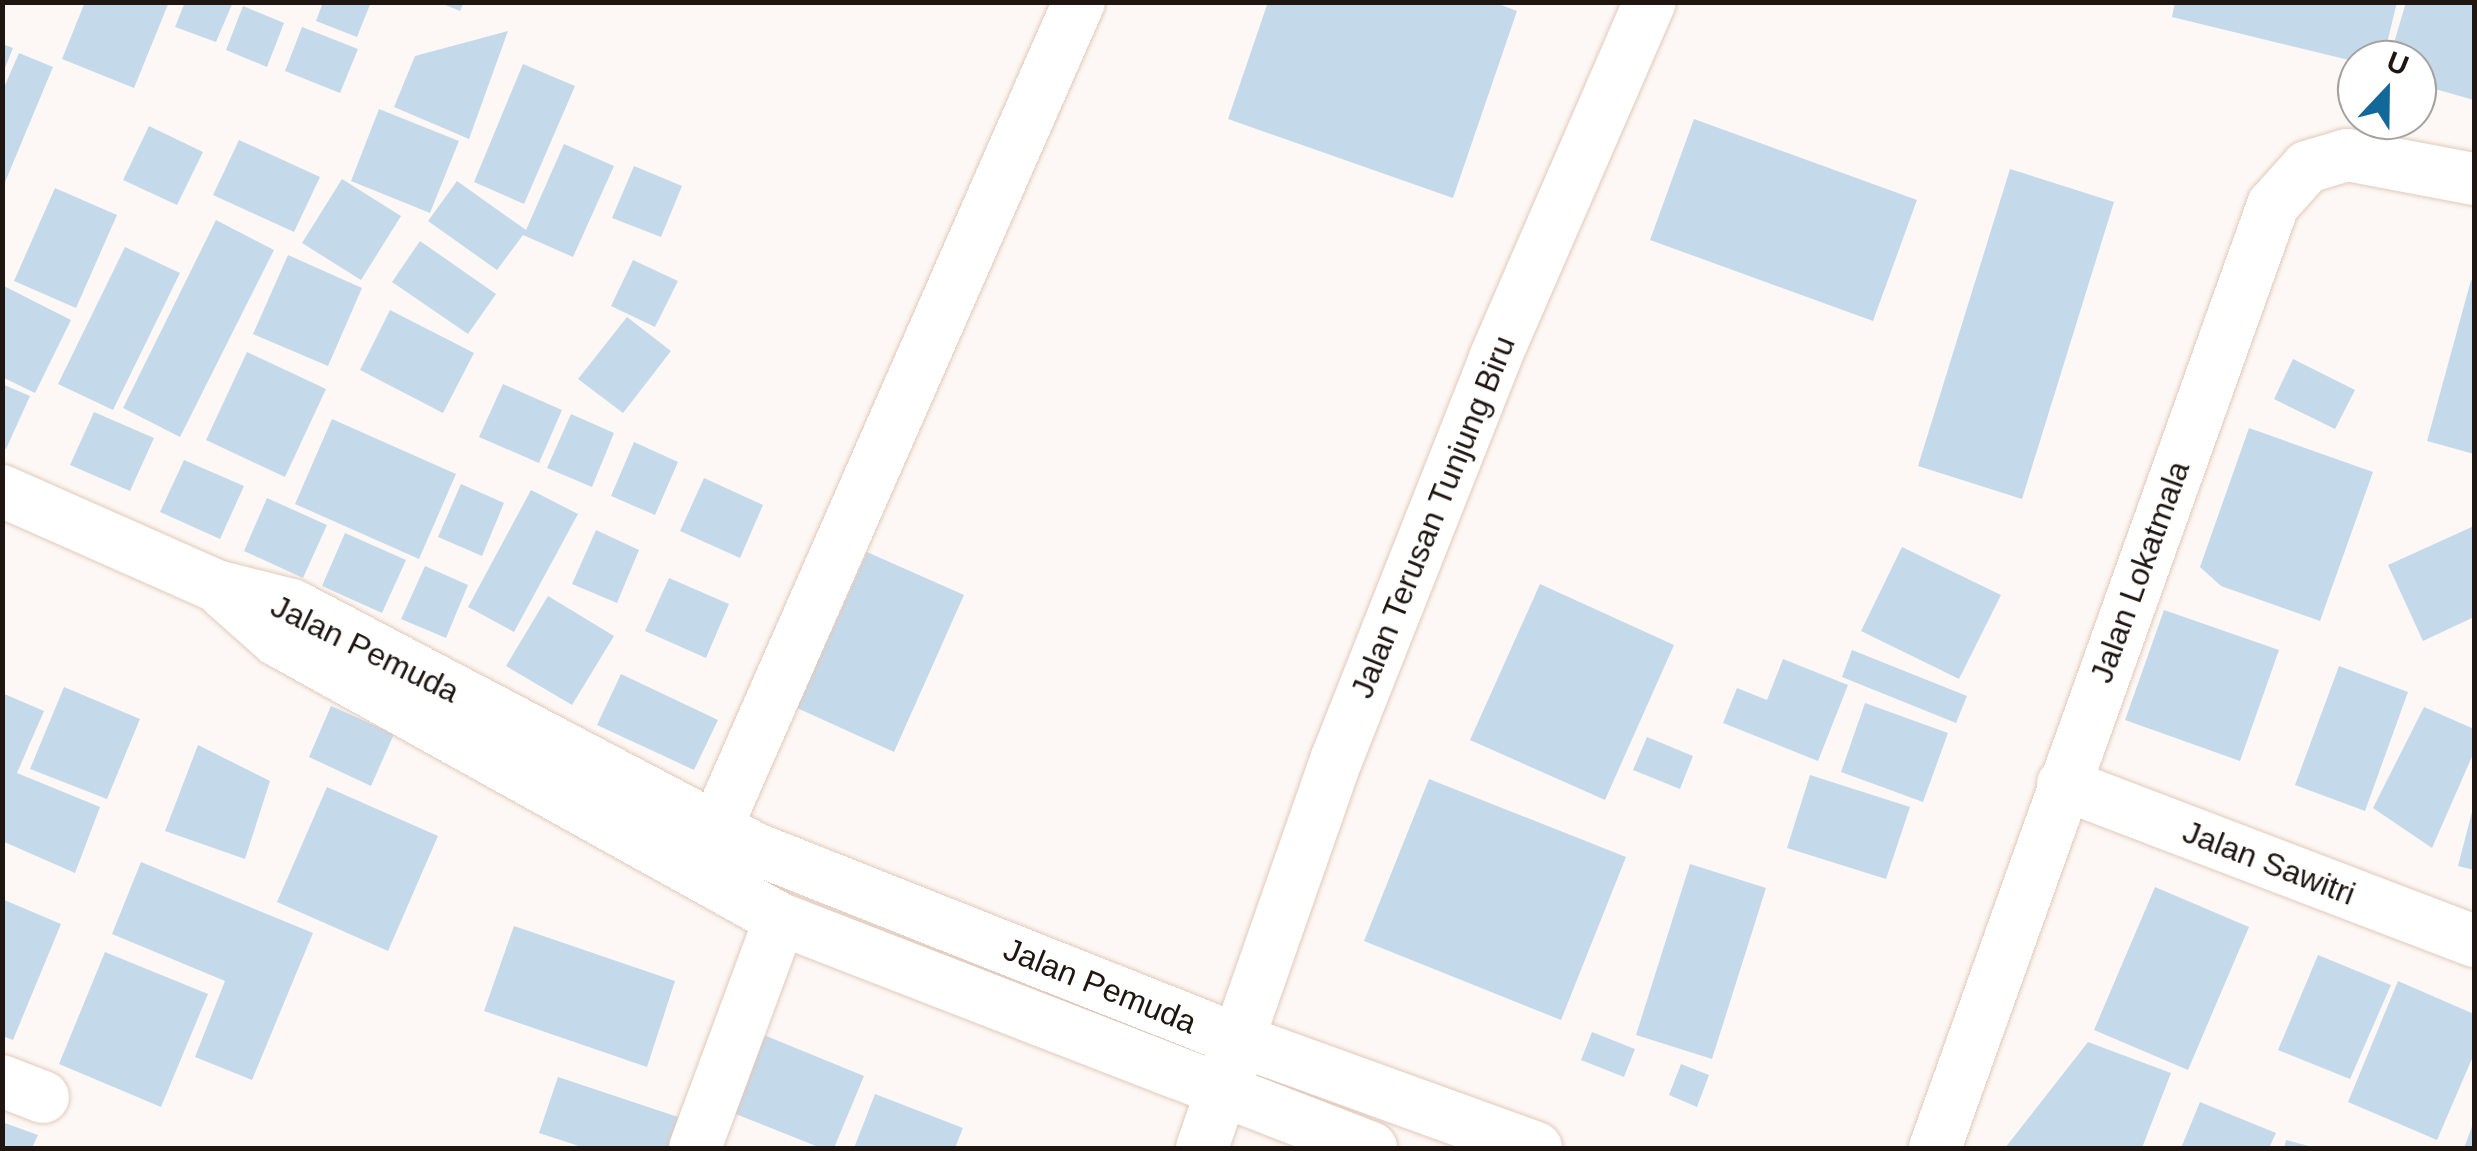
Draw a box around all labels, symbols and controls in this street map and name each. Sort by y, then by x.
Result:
north arrow [2337,40,2437,140]
text: U [2382,45,2413,82]
street label: Jalan Terusan Tunjung Biru [1342,330,1524,704]
street label: Jalan Lokatmala [2082,456,2198,688]
street label: Jalan Pemuda [265,587,465,711]
street label: Jalan Sawitri [2177,813,2361,913]
street label: Jalan Pemuda [998,930,1202,1042]

